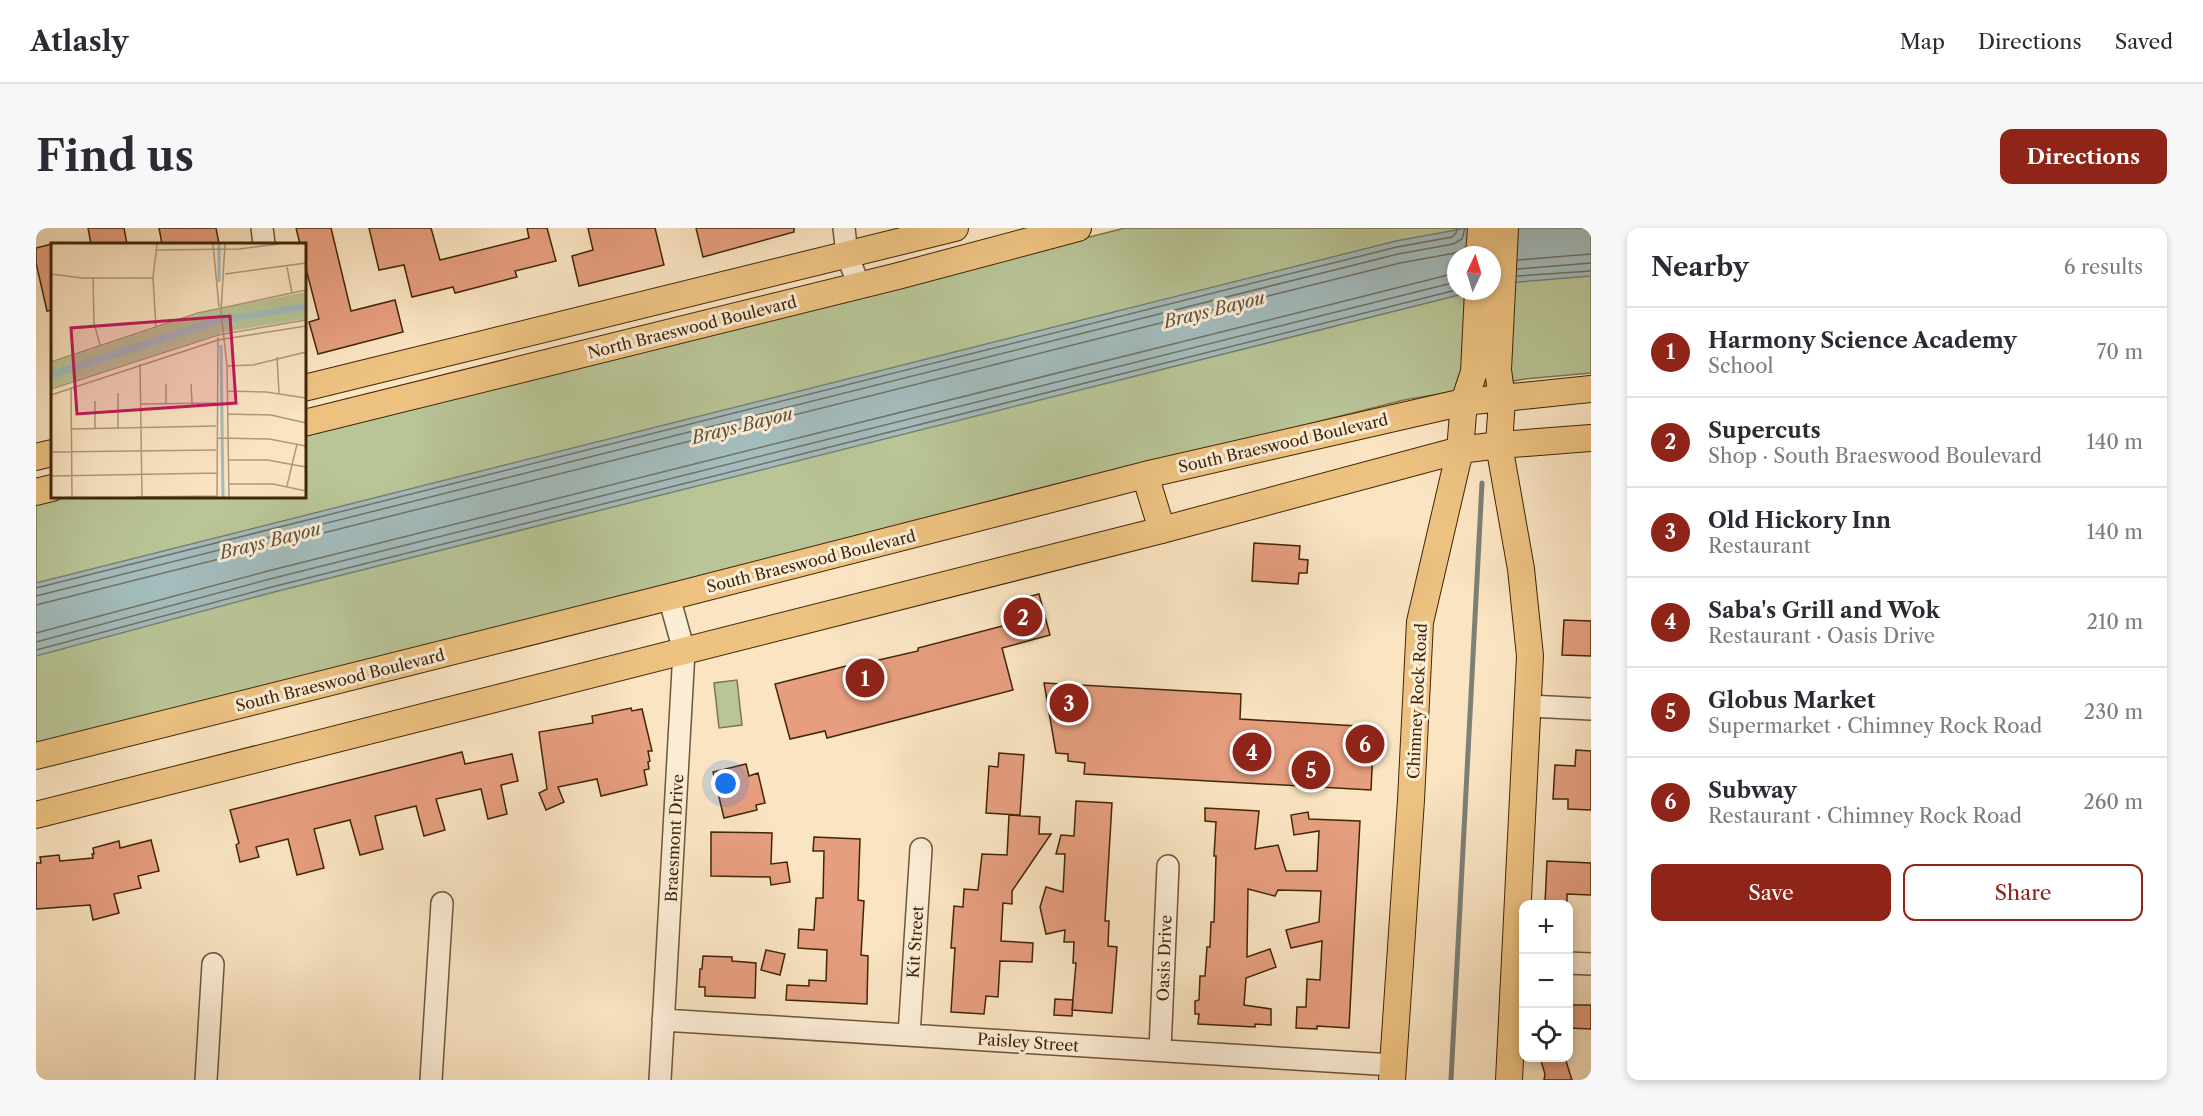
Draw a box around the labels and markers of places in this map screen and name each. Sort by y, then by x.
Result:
pin: 2 [1004,594,1042,640]
pin: 1 [846,656,884,700]
pin: 3 [1050,680,1088,726]
pin: 6 [1346,722,1384,766]
pin: 4 [1232,730,1272,774]
pin: 5 [1292,748,1330,792]

